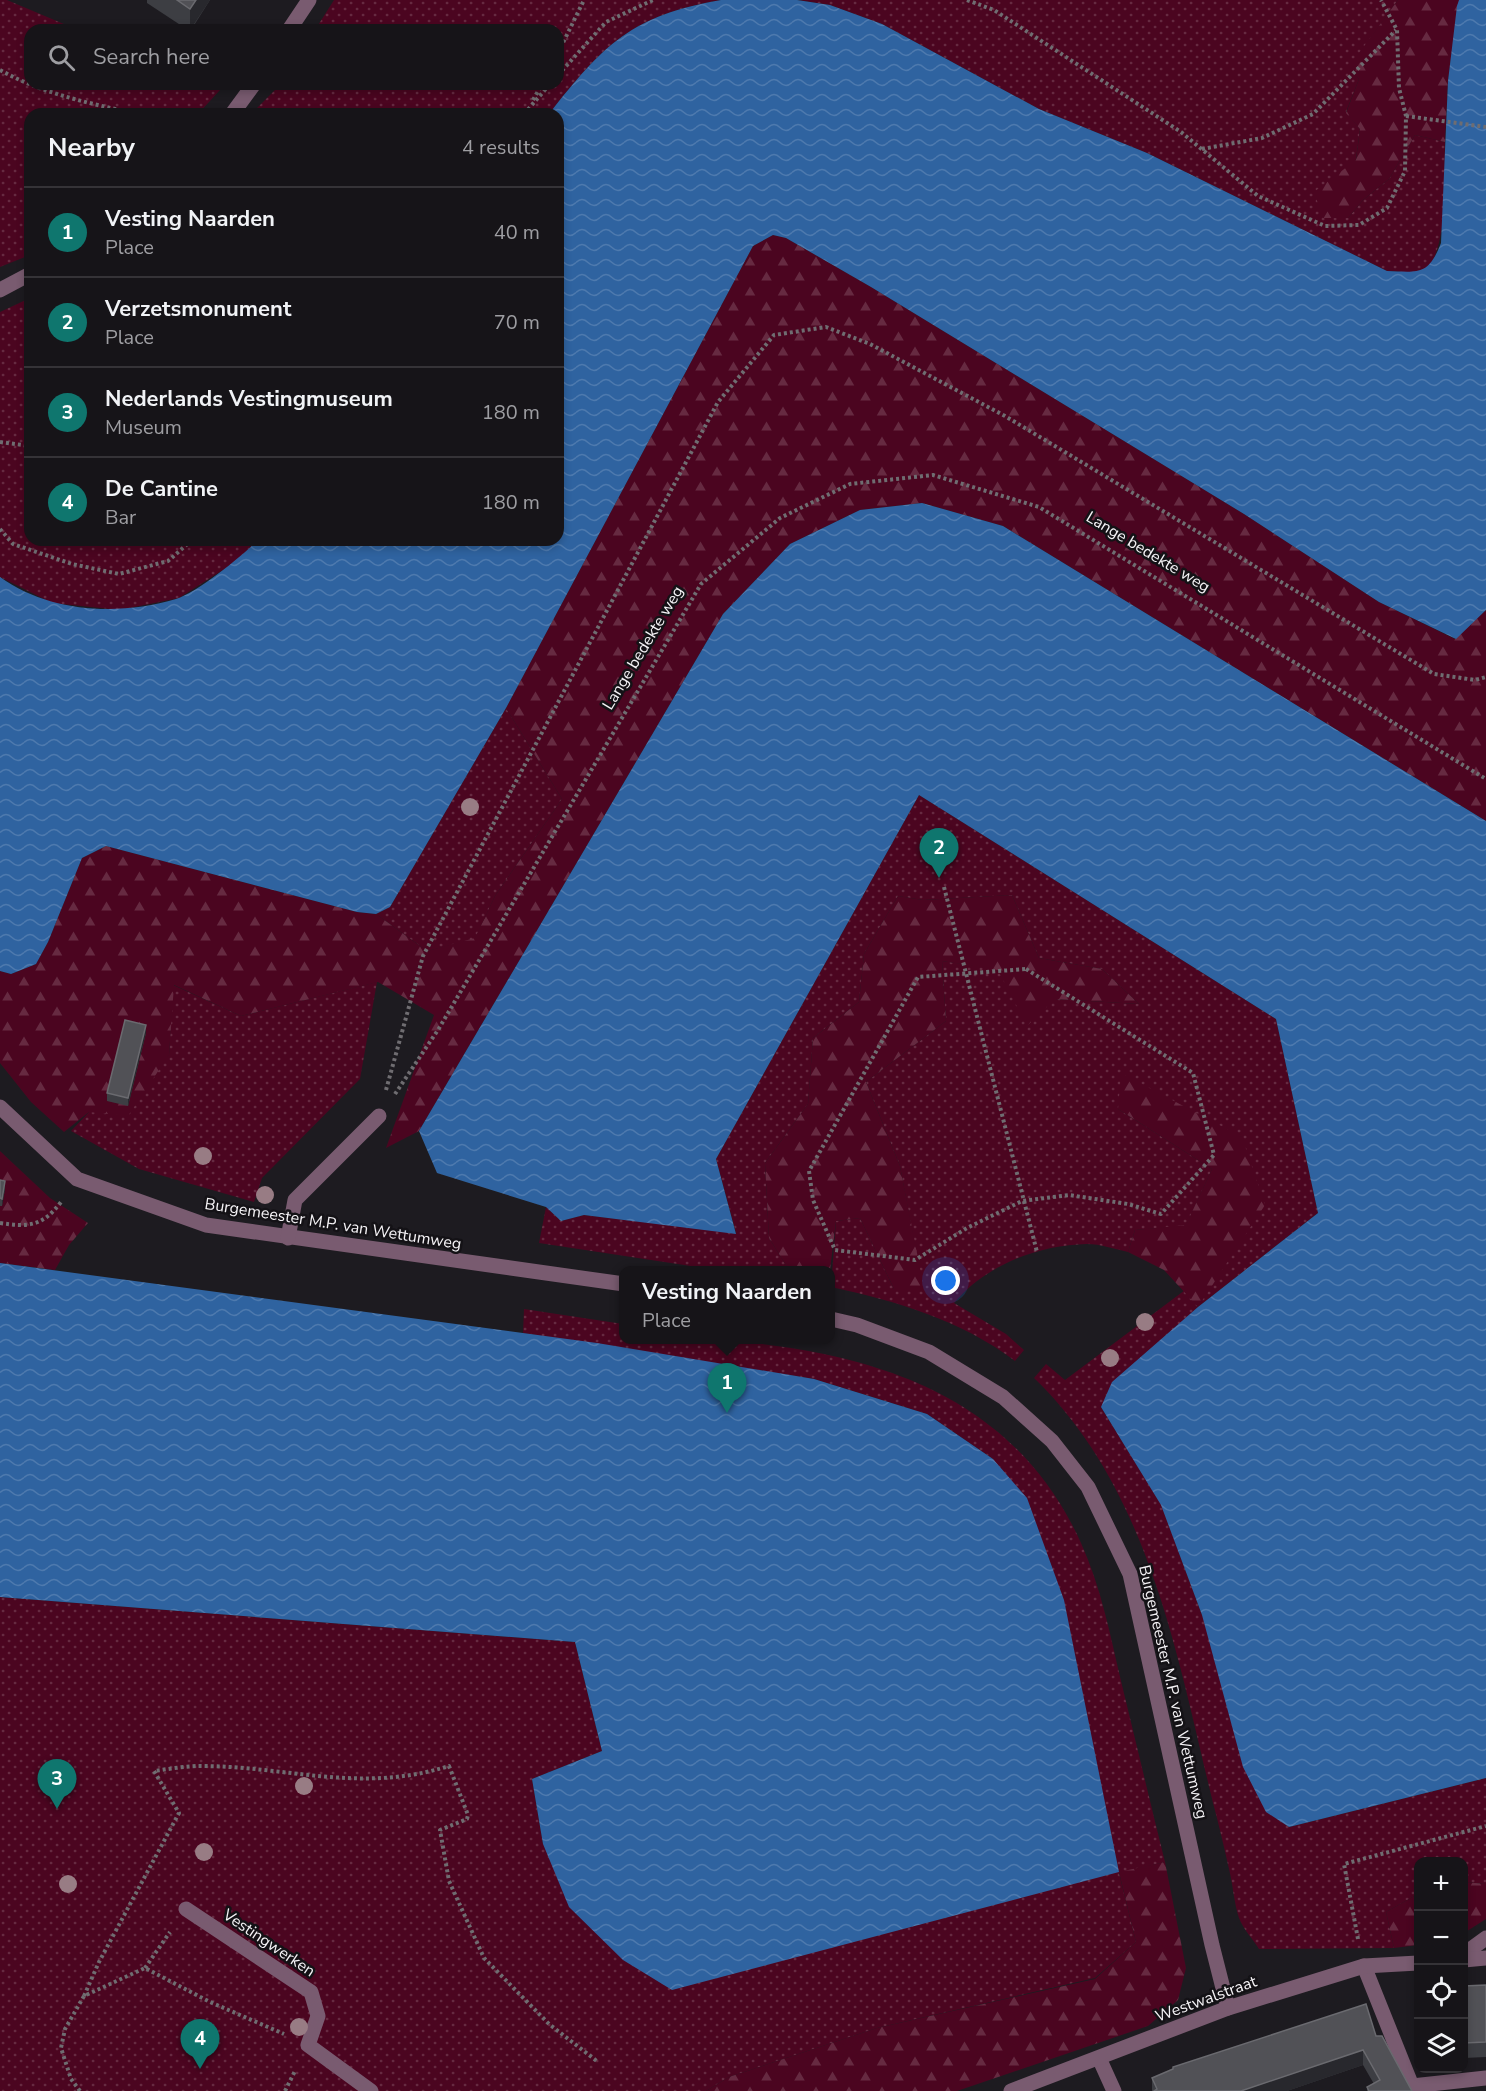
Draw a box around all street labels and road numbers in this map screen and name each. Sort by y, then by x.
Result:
street label: Lange bedekte weg [1082,506,1214,598]
street label: Lange bedekte weg [597,582,689,714]
street label: Burgemeester M.P. van Wettumweg [203,1193,463,1255]
street label: Burgemeester M.P. van Wettumweg [1133,1563,1213,1821]
street label: Vestingwerken [218,1903,319,1982]
street label: Westwalstraat [1152,1970,1260,2028]

